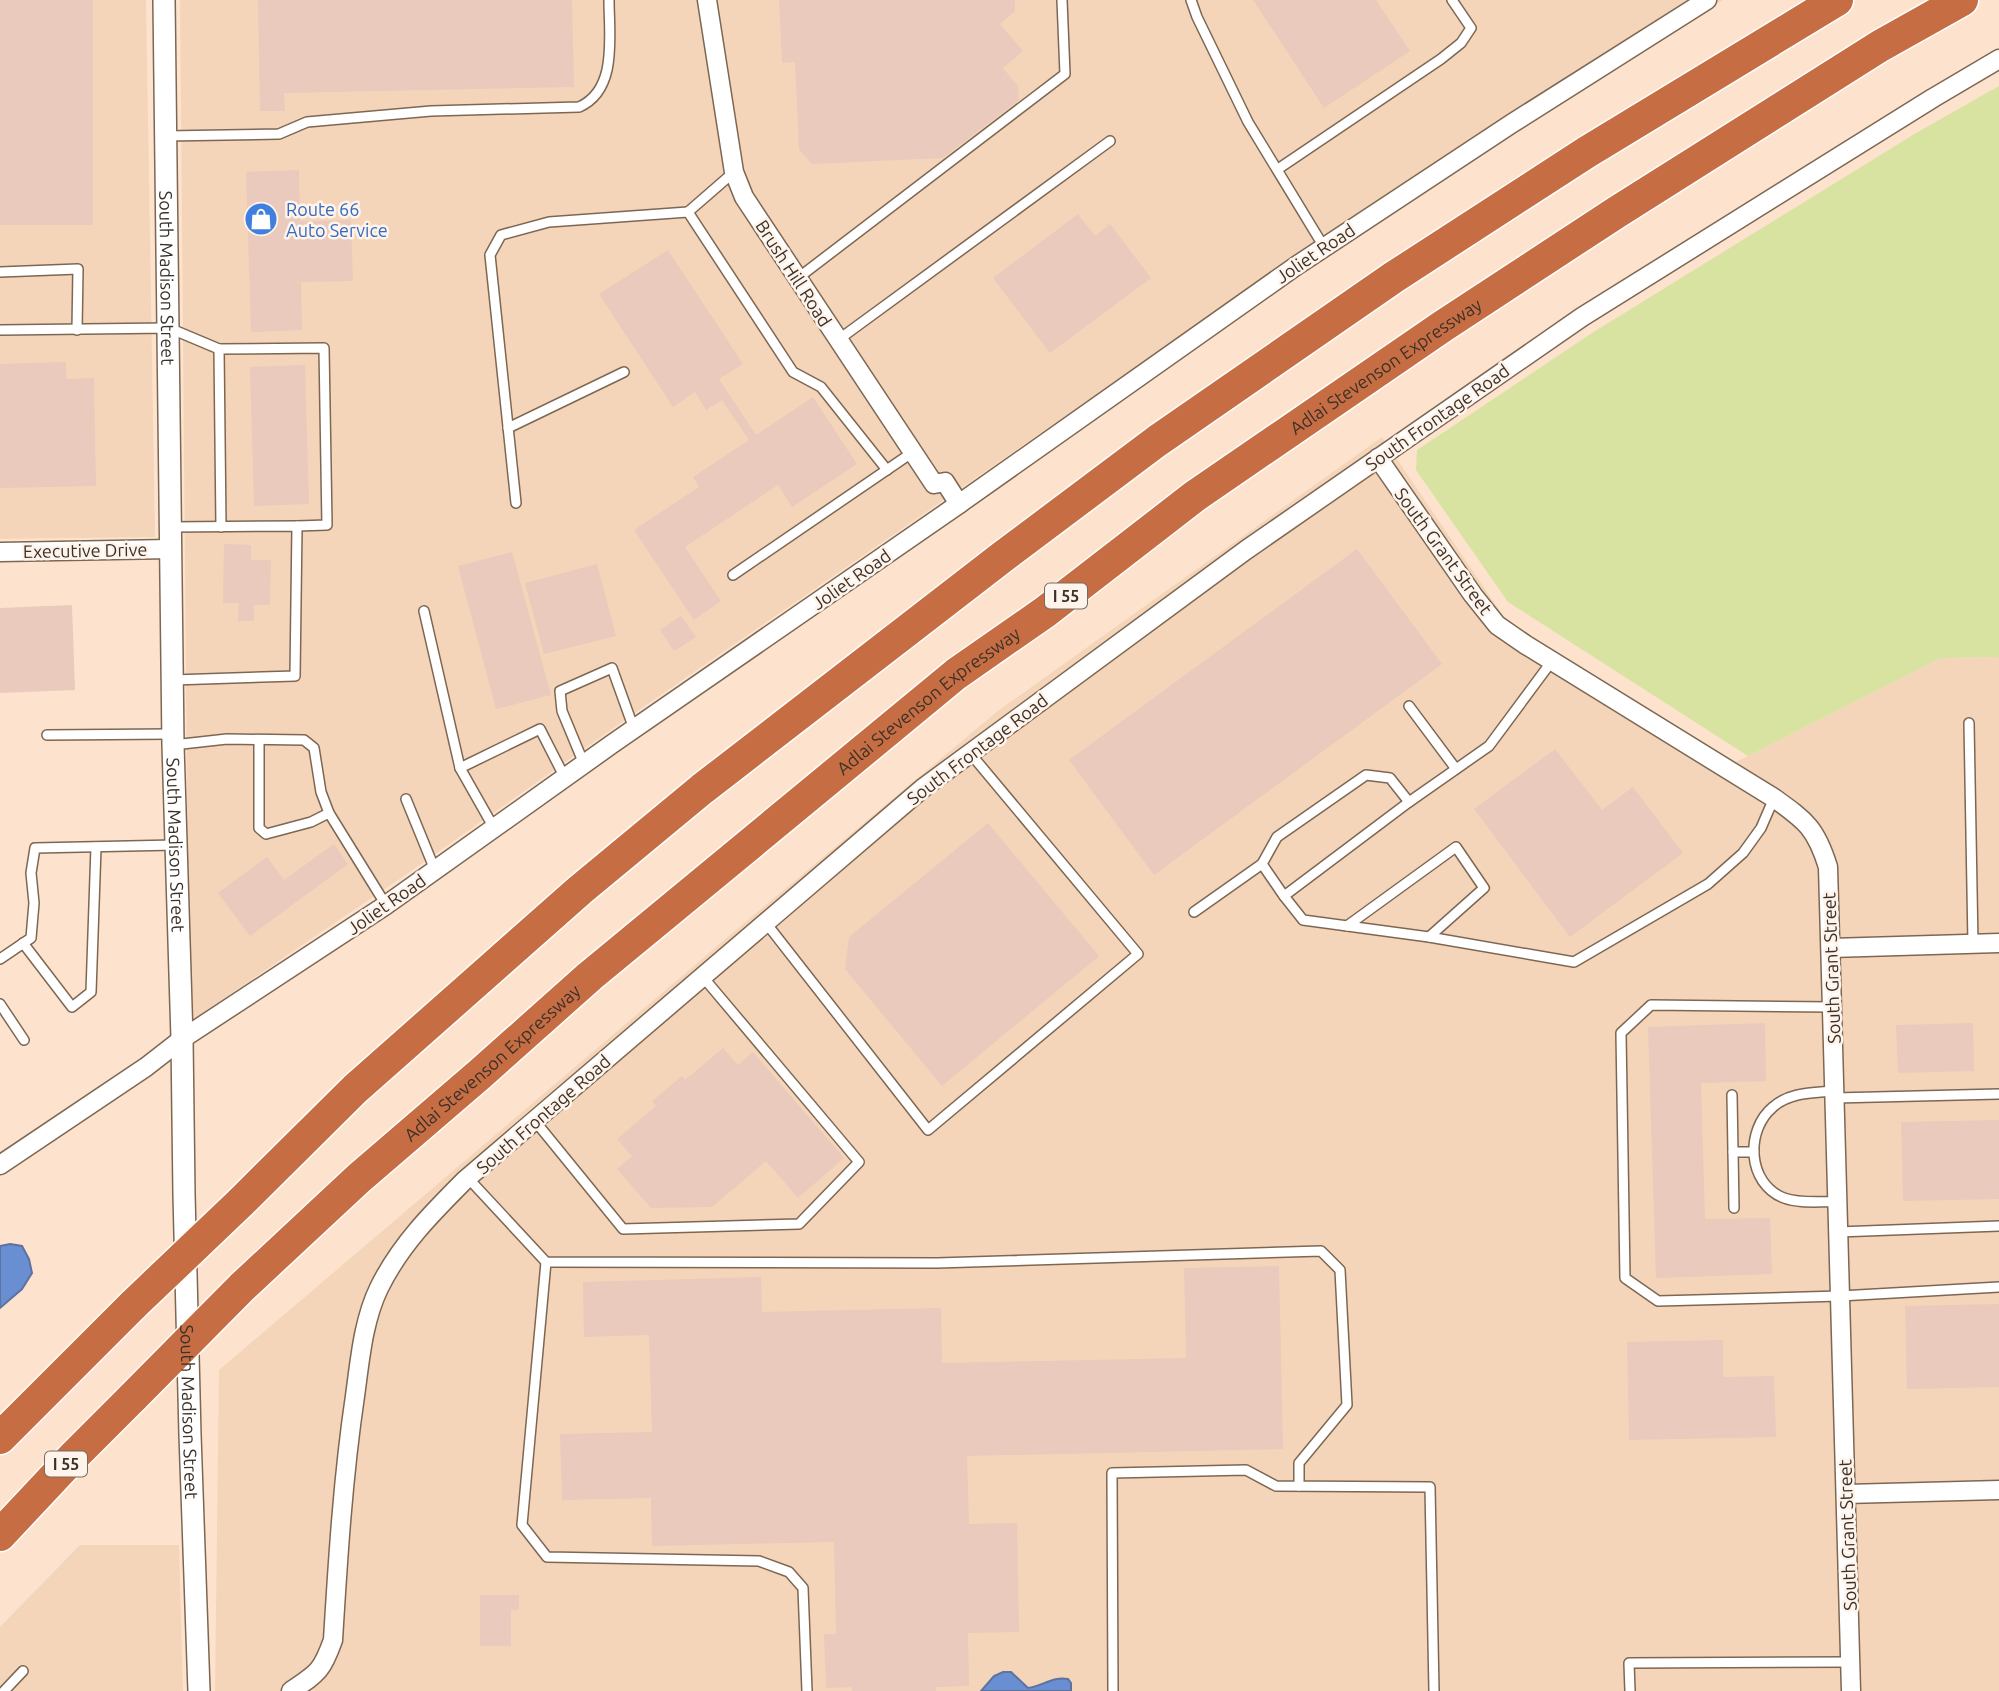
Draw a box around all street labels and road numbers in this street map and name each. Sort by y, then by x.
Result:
street label: South Madison Street [156,191,178,365]
street label: Brush Hill Road [752,216,836,330]
street label: Joliet Road [1272,219,1358,287]
street label: Adlai Stevenson Expressway [1286,294,1485,438]
street label: South Frontage Road [1361,360,1513,474]
street label: South Grant Street [1391,484,1497,618]
street label: Executive Drive [23,539,147,561]
street label: Joliet Road [808,545,894,613]
road number: I 55 [1045,583,1087,608]
street label: Adlai Stevenson Expressway [833,623,1024,778]
street label: South Frontage Road [903,690,1051,808]
street label: South Madison Street [163,757,189,932]
street label: Joliet Road [343,870,429,938]
street label: South Grant Street [1818,892,1844,1044]
street label: Adlai Stevenson Expressway [400,980,584,1145]
street label: South Frontage Road [472,1050,614,1178]
street label: South Madison Street [177,1324,202,1499]
road number: I 55 [45,1452,87,1476]
street label: South Grant Street [1834,1459,1860,1611]

